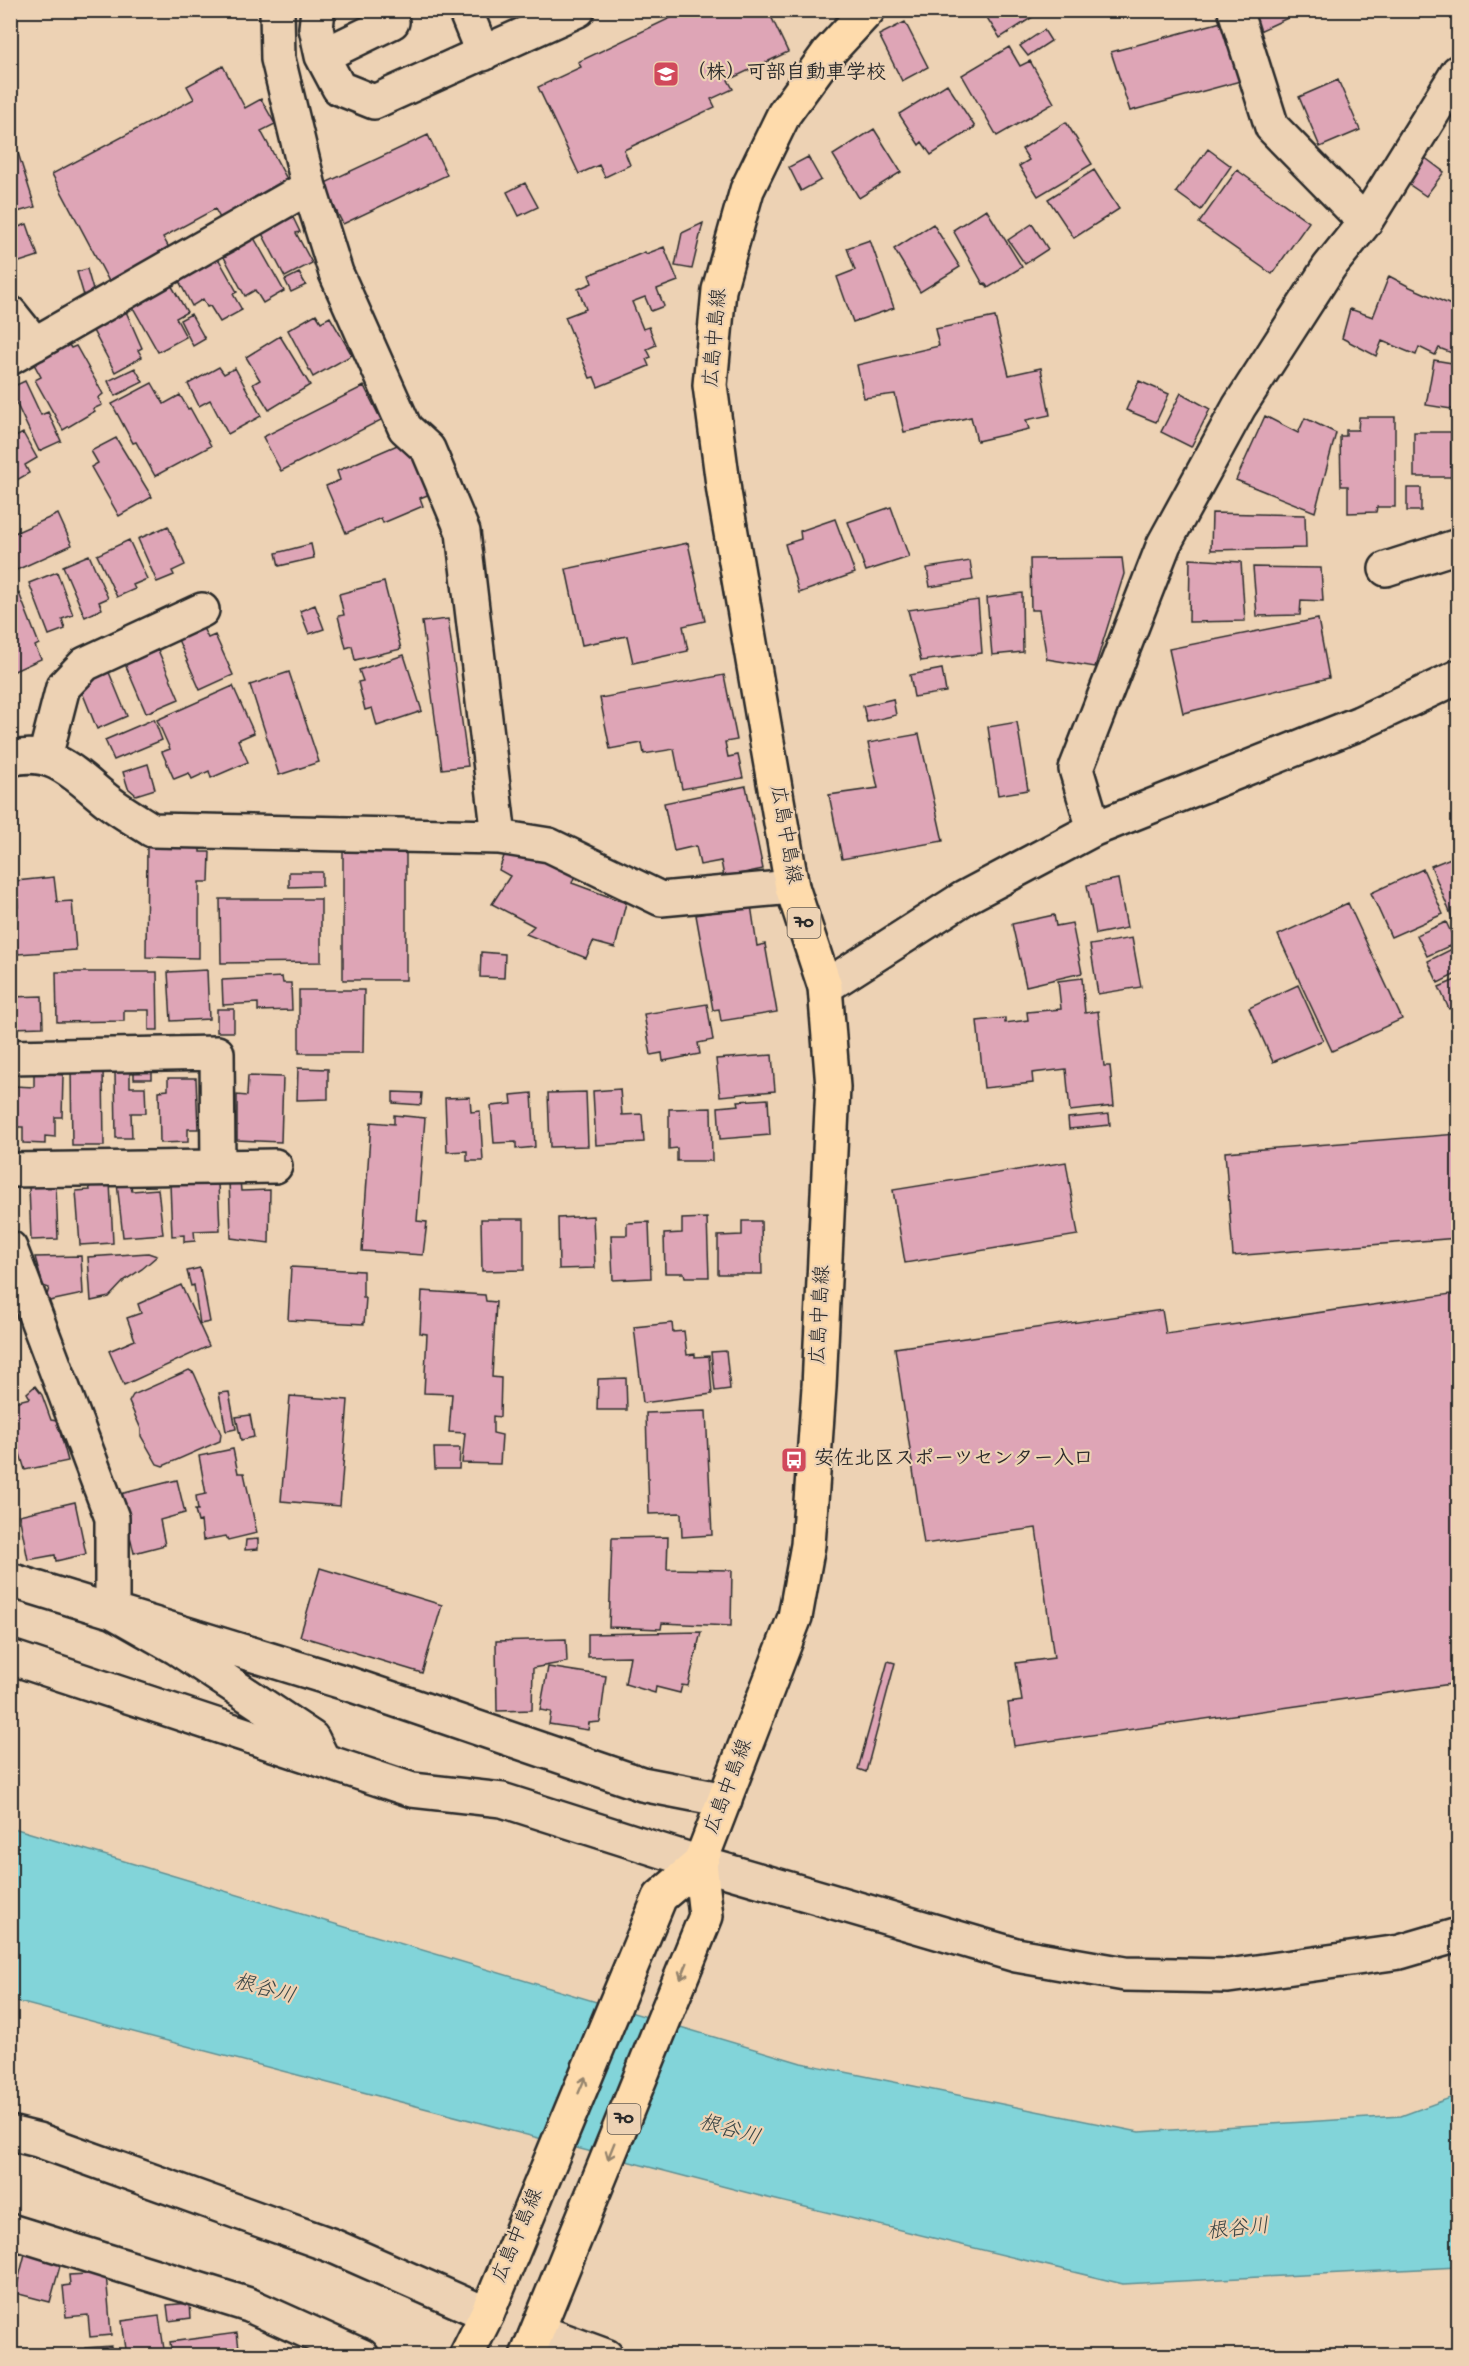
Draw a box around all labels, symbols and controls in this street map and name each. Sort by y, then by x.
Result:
school or university icon: （株）可部自動車学校 [651,59,681,89]
place label: （株）可部自動車学校 [686,61,886,86]
street label: 広島中島線 [699,287,733,389]
street label: 広島中島線 [764,783,806,886]
road number: 70 [788,908,820,938]
street label: 広島中島線 [806,1264,836,1366]
bus stop icon: 安佐北区スポーツセンター入口 [779,1445,809,1475]
place label: 安佐北区スポーツセンター入口 [814,1447,1094,1472]
street label: 広島中島線 [699,1735,759,1838]
one-way arrow [678,1961,689,1979]
water label: 根谷川 [230,1970,298,2011]
one-way arrow [577,2076,588,2095]
road number: 70 [608,2104,640,2134]
water label: 根谷川 [695,2110,763,2153]
one-way arrow [605,2142,616,2160]
street label: 広島中島線 [487,2185,549,2287]
water label: 根谷川 [1205,2214,1271,2247]

